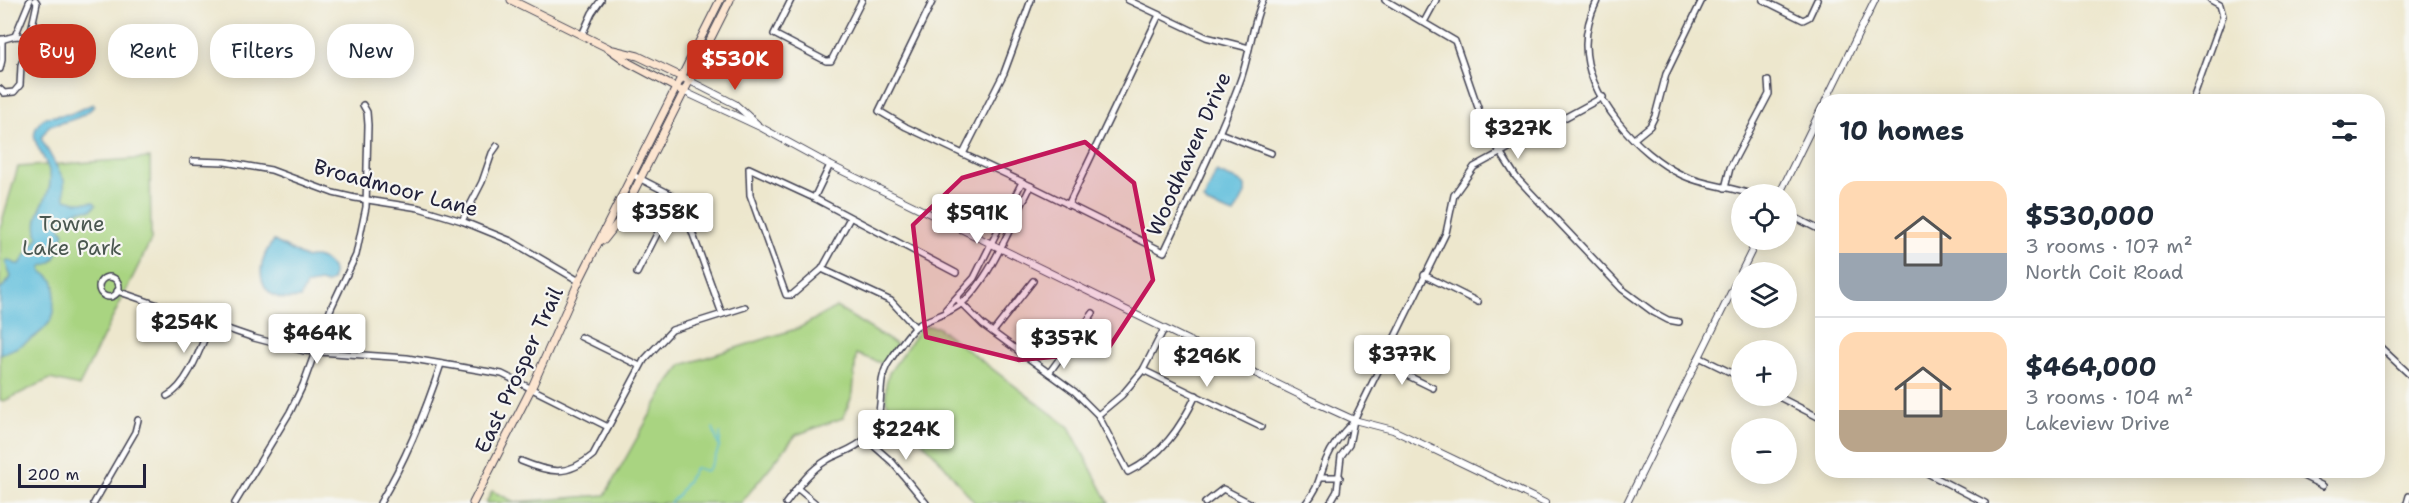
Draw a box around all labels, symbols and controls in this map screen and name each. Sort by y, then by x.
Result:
chip: Buy [18,24,96,78]
chip: Rent [108,24,198,78]
chip: Filters [210,24,315,78]
chip: New [327,24,414,78]
pin: $530K [693,40,777,91]
text: $530K [701,46,769,72]
street label: Woodhaven Drive [1140,67,1238,241]
pin: $327K [1476,109,1560,160]
text: 10 homes [1839,113,1964,148]
icon: filters [2328,114,2361,147]
text: $327K [1484,115,1552,141]
street label: Broadmoor Lane [311,153,481,223]
map controls [1731,184,1797,484]
button: locate [1731,184,1797,250]
pin: $358K [623,193,707,244]
pin: $591K [935,194,1019,245]
text: $530,000 [2025,198,2154,233]
text: $358K [631,199,699,225]
text: $591K [946,200,1008,226]
icon: home [1887,205,1959,277]
park label: Towne Lake Park [22,210,122,262]
text: 3 rooms · 107 m² [2025,233,2193,259]
text: North Coit Road [2025,259,2183,285]
button: layers [1731,262,1797,328]
street label: East Prosper Trail [468,282,570,458]
pin: $254K [142,303,226,354]
text: $254K [150,309,218,335]
pin: $464K [275,314,359,365]
pin: $357K [1022,319,1106,370]
text: $464K [282,320,352,346]
text: $357K [1030,325,1098,351]
pin: $377K [1360,335,1444,386]
pin: $296K [1165,337,1249,388]
button: + [1731,340,1797,406]
text: $377K [1368,341,1436,367]
text: $296K [1173,343,1241,369]
text: $464,000 [2025,349,2157,384]
icon: home [1887,356,1959,428]
text: 3 rooms · 104 m² [2025,384,2193,410]
pin: $224K [864,410,948,461]
text: Lakeview Drive [2025,410,2170,436]
text: $224K [872,416,940,442]
button: − [1731,418,1797,484]
scale bar [18,461,146,488]
text: 200 m [27,464,79,485]

